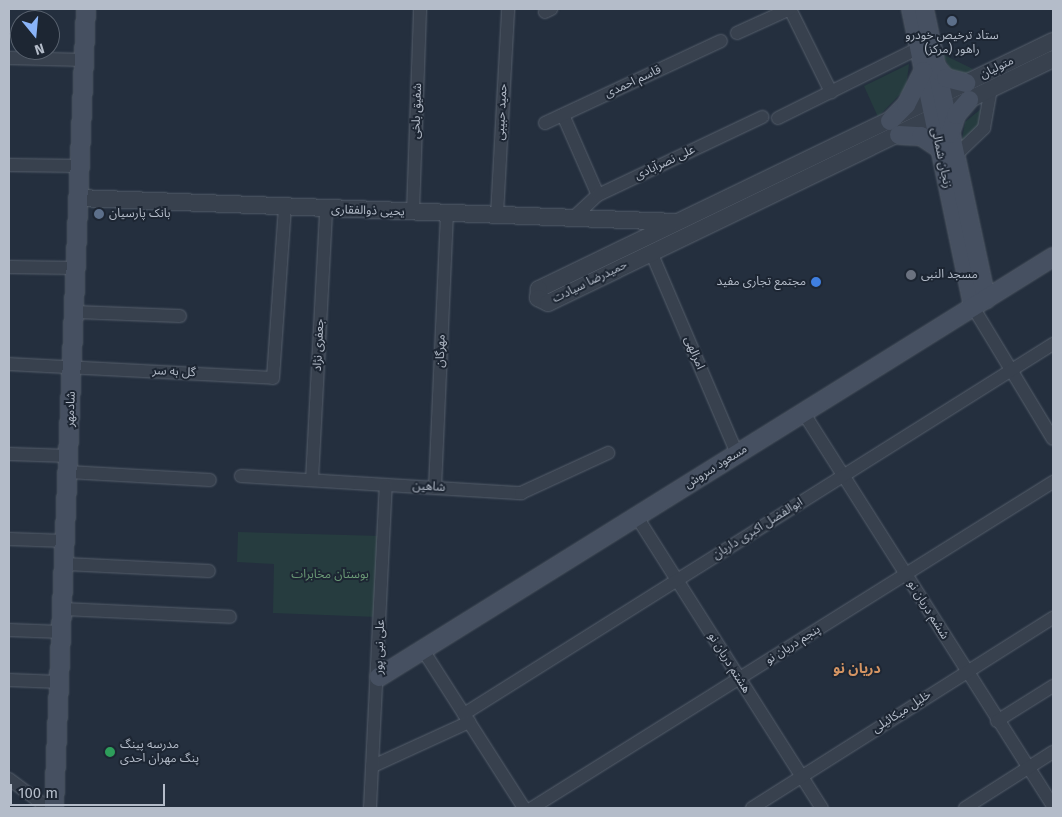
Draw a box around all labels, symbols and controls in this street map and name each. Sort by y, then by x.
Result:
north arrow [10,10,60,60]
marker: ستاد ترخیص خودرو راهور (مرکز) [946,15,958,27]
place label: ستاد ترخیص خودرو راهور (مرکز) [905,29,999,57]
text: N [32,39,46,58]
street label: متولیان [978,54,1016,82]
street label: قاسم احمدی [603,63,663,101]
street label: شفیق بلخی [409,83,425,139]
street label: حمید حبیبی [493,83,511,141]
street label: زنجان شمالی [928,126,954,190]
street label: علی نصرآبادی [632,143,698,183]
street label: یحیی ذوالفقاری [331,203,405,219]
place label: بانک پارسیان [109,207,171,221]
marker: بانک پارسیان [93,208,105,220]
street label: حمیدرضا سیادت [550,258,630,306]
place label: مسجد النبی [921,268,978,282]
marker: مسجد النبی [905,269,917,281]
place label: مجتمع تجاری مفید [717,275,806,289]
marker: مجتمع تجاری مفید [810,276,822,288]
street label: جعفری نژاد [310,318,328,372]
street label: مهرگان [433,334,449,368]
street label: امرالهی [681,334,707,372]
street label: گل به سر [152,364,196,380]
street label: شادمهر [63,391,79,427]
street label: مسعود سروش [682,442,750,492]
street label: شاهین [412,479,446,495]
street label: ابوالفضل اکبری داریان [710,495,806,563]
park label: بوستان مخابرات [291,568,369,582]
street label: ششم دریان‌ نو [904,578,952,642]
street label: علی نبی پور [372,619,388,675]
street label: پنجم دریان‌ نو [763,622,823,668]
street label: هشتم دریان‌ نو [705,630,753,696]
district label: دریان نو [833,661,881,677]
street label: خلیل میکائیلی [870,688,934,736]
place label: مدرسه پینگ پنگ مهران احدی [120,738,199,766]
marker: مدرسه پینگ پنگ مهران احدی [104,746,116,758]
scale bar [12,774,168,806]
text: 100 m [18,784,58,802]

